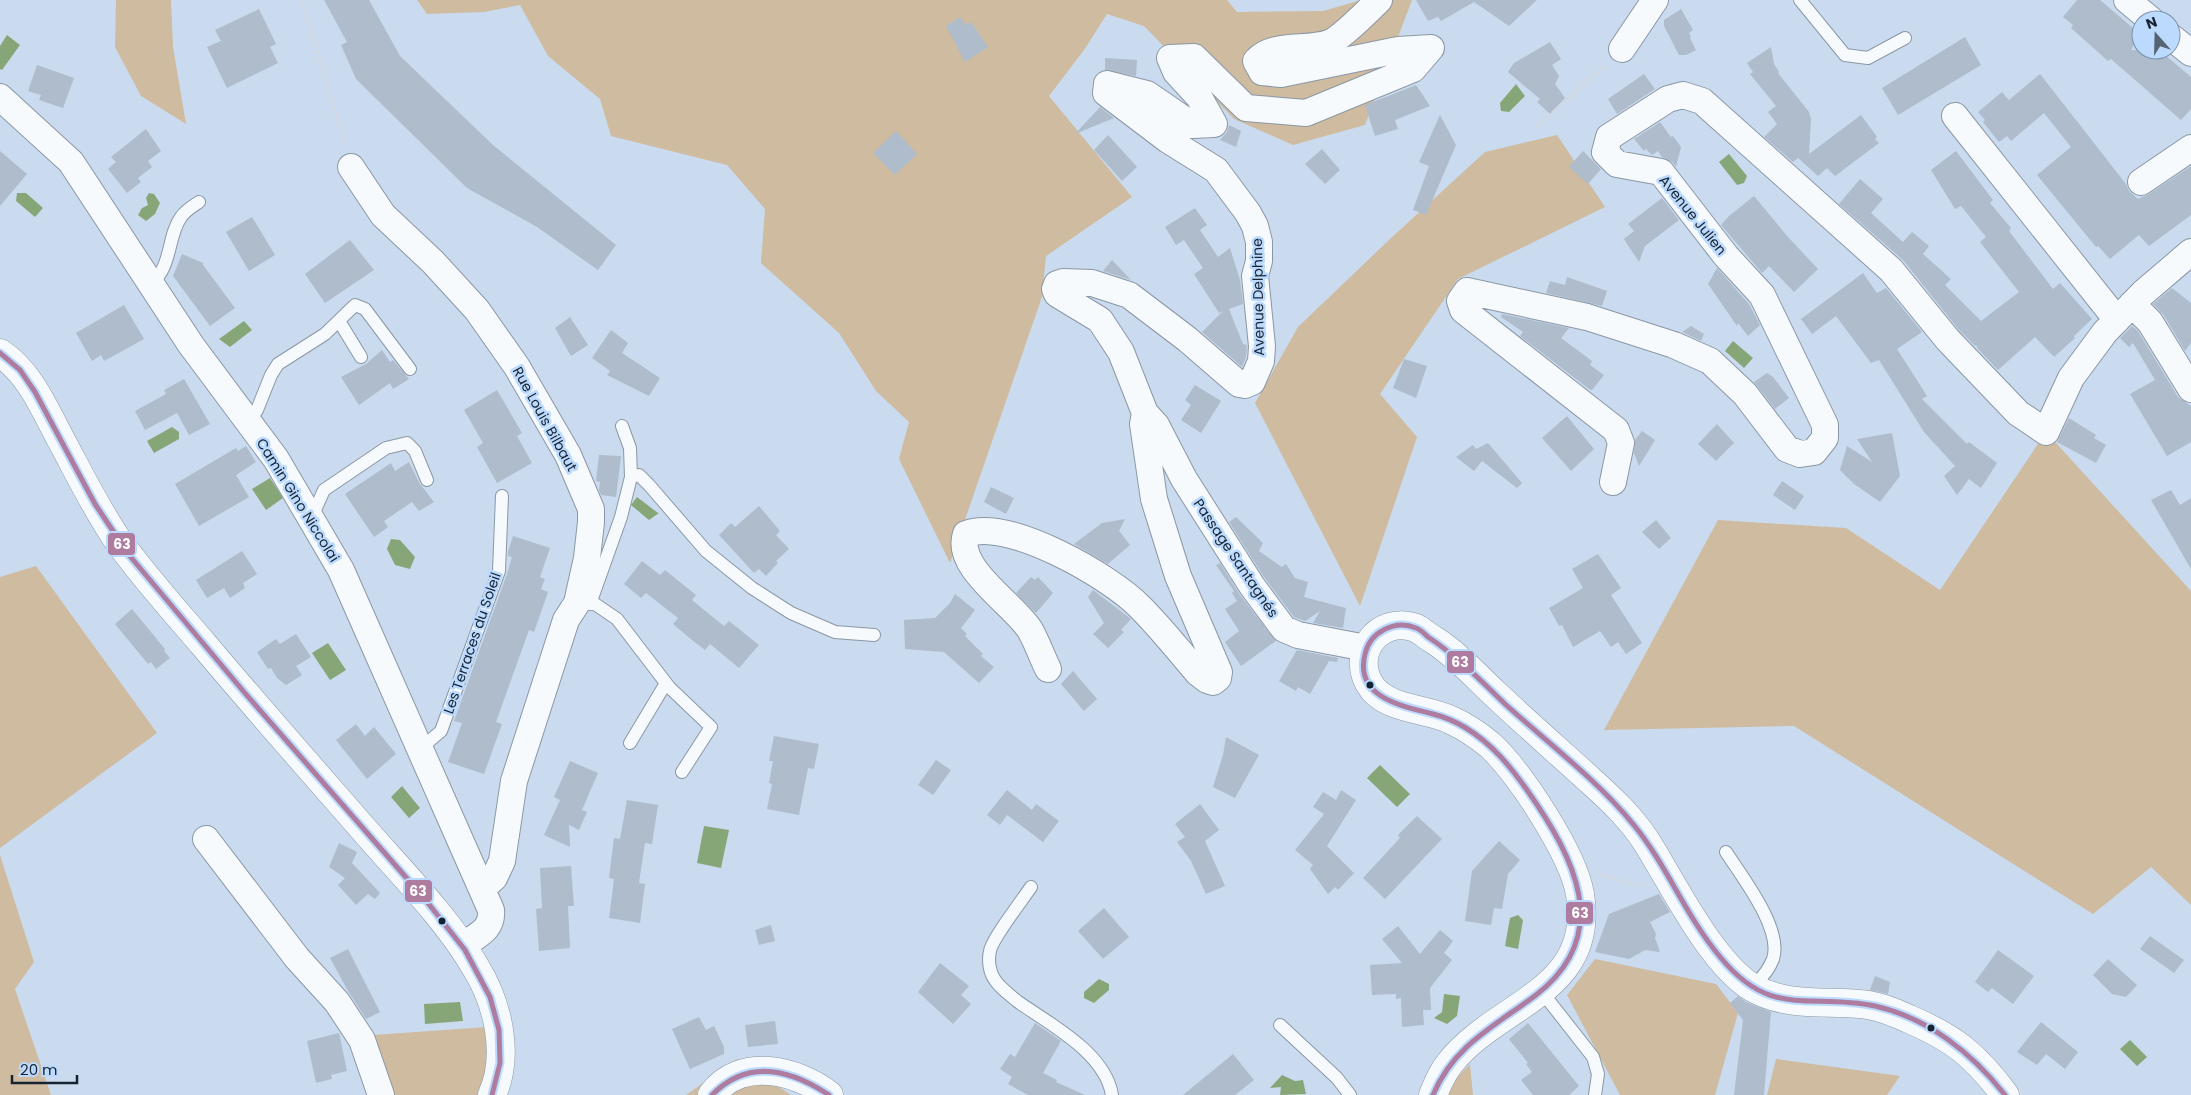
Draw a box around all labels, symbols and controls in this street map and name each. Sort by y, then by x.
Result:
north arrow [2131,10,2181,60]
text: N [2143,12,2160,34]
street label: Avenue Julien [1655,171,1731,259]
street label: Avenue Delphine [1247,238,1269,356]
street label: Rue Louis Bilbaut [508,363,582,475]
street label: Camin Gino Niccolai [252,434,344,566]
street label: Passage Santagnés [1189,495,1283,621]
line badge: 63 [107,532,136,556]
text: 63 [113,534,131,554]
street label: Les Terraces du Soleil [438,570,506,716]
line badge: 63 [1446,650,1475,674]
text: 63 [1451,652,1469,672]
unlabelled marker [1365,680,1375,690]
line badge: 63 [404,879,433,903]
text: 63 [409,881,427,901]
line badge: 63 [1565,901,1594,925]
text: 63 [1571,903,1589,923]
unlabelled marker [437,916,447,926]
unlabelled marker [1926,1023,1936,1033]
scale bar [12,1052,78,1084]
text: 20 m [20,1059,58,1080]

